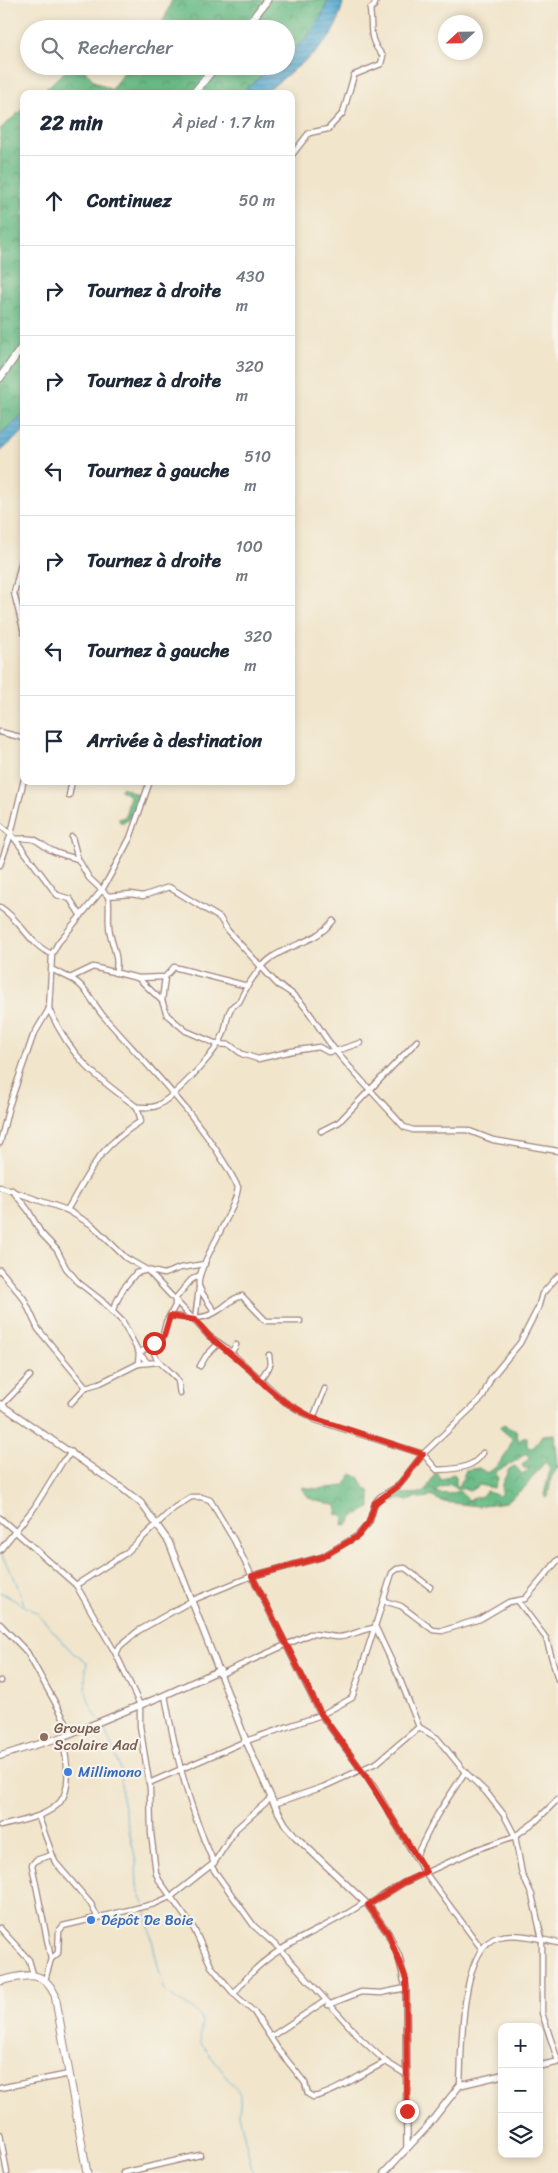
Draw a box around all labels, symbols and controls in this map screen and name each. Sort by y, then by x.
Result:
north arrow [438,15,483,60]
search box [20,20,295,75]
text: Rechercher [78,31,173,64]
icon: search [38,34,66,62]
text: 22 min [40,104,103,142]
text: À pied · 1.7 km [172,108,275,137]
text: Continuez [87,184,172,217]
text: 50 m [239,186,275,215]
icon: ahead [40,187,68,215]
text: 430 m [236,262,265,320]
text: Tournez à droite [87,274,221,307]
icon: right [40,277,68,305]
text: 320 m [236,352,264,410]
text: Tournez à droite [87,364,221,397]
icon: right [40,367,68,395]
text: 510 m [244,442,271,500]
text: Tournez à gauche [87,454,229,487]
icon: left [40,457,68,485]
text: 100 m [236,532,263,590]
text: Tournez à droite [87,544,221,577]
icon: right [40,547,68,575]
text: 320 m [244,622,272,680]
text: Tournez à gauche [87,634,229,667]
icon: left [40,637,68,665]
text: Arrivée à destination [87,724,262,757]
icon: arrive [40,727,68,755]
route start [143,1332,166,1355]
place label: Groupe Scolaire Aad [54,1715,139,1758]
marker: Groupe Scolaire Aad [38,1731,50,1743]
place label: Millimono [78,1759,142,1785]
marker: Millimono [62,1766,74,1778]
place label: Dépôt De Boie [101,1907,194,1933]
marker: Dépôt De Boie [85,1914,97,1926]
map controls [498,2023,543,2158]
button: + [498,2023,543,2068]
button: − [498,2068,543,2113]
route end [396,2100,419,2123]
button: layers [498,2113,543,2158]

